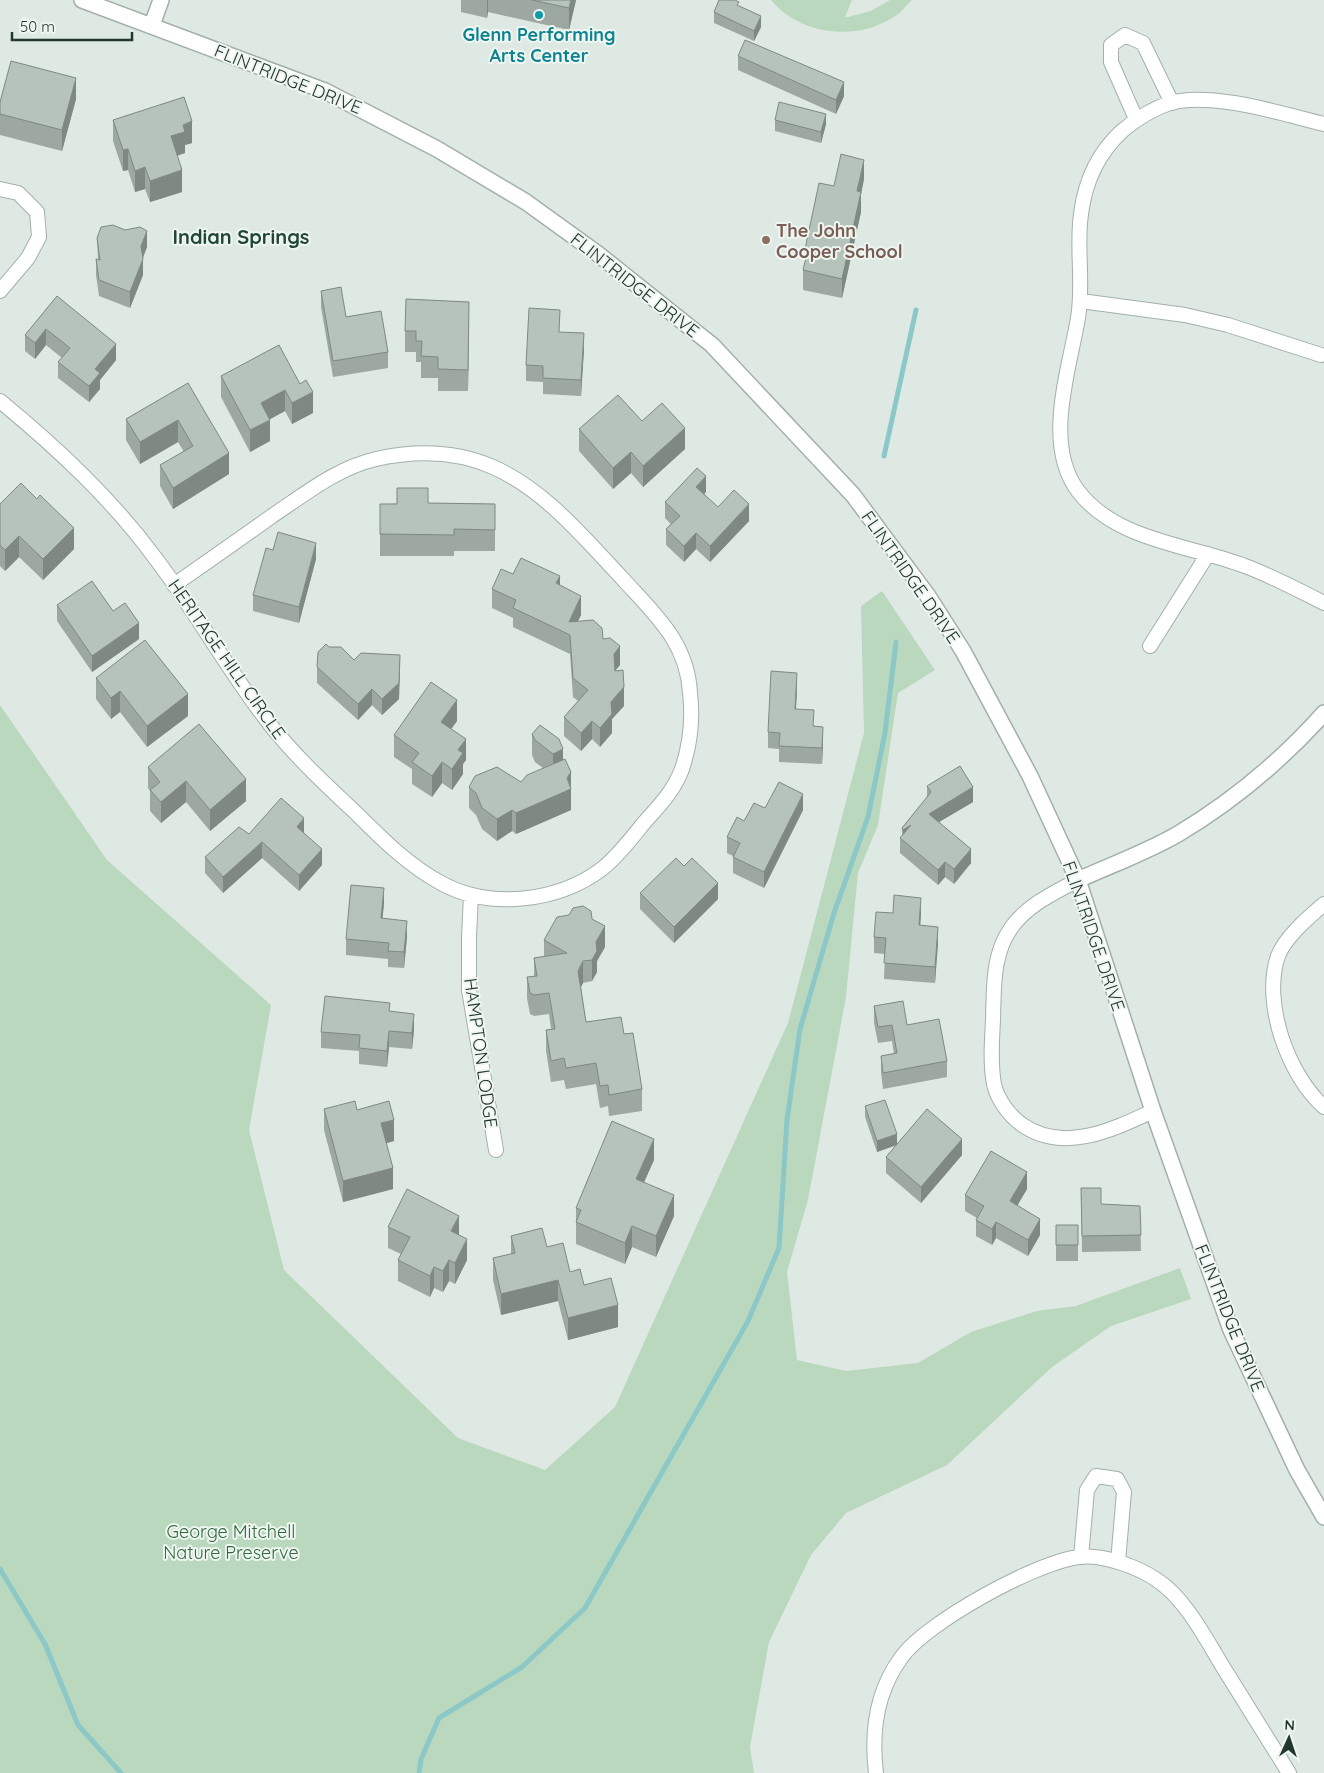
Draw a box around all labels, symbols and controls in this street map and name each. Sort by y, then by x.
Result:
marker: Glenn Performing Arts Center [533,9,545,21]
scale bar [12,10,132,42]
text: 50 m [20,17,55,36]
place label: Glenn Performing Arts Center [463,23,615,67]
street label: FLINTRIDGE DRIVE [211,39,365,119]
place label: The John Cooper School [776,219,903,263]
district label: Indian Springs [173,224,309,249]
street label: FLINTRIDGE DRIVE [566,228,704,342]
marker: The John Cooper School [760,234,772,246]
street label: FLINTRIDGE DRIVE [857,506,965,648]
street label: HERITAGE HILL CIRCLE [163,575,291,743]
street label: FLINTRIDGE DRIVE [1058,858,1130,1014]
street label: HAMPTON LODGE [459,976,503,1130]
street label: FLINTRIDGE DRIVE [1190,1241,1270,1395]
park label: George Mitchell Nature Preserve [163,1520,299,1564]
north arrow [1264,1713,1314,1763]
text: N [1284,1716,1295,1734]

